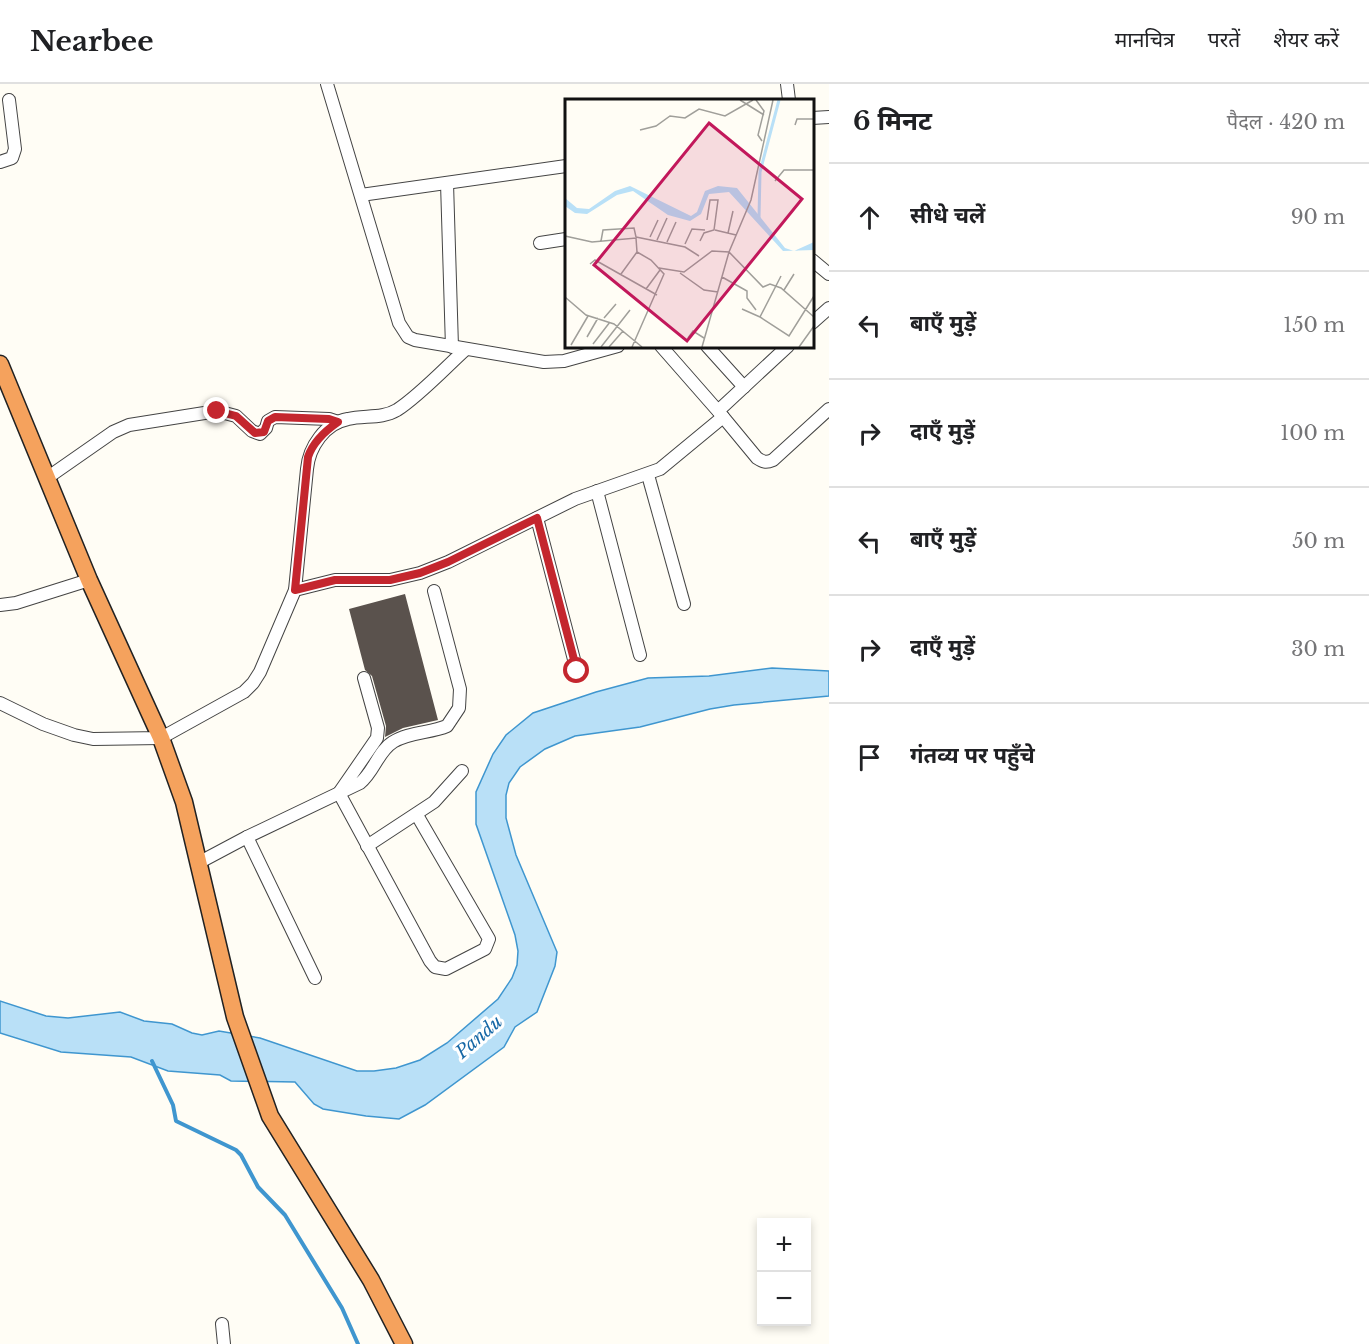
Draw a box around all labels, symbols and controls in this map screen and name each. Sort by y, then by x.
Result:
text: Nearbee [30,24,154,59]
text: मानचित्र [1115,27,1175,53]
text: परतें [1208,27,1240,53]
text: शेयर करें [1273,27,1339,53]
inset map [565,99,814,348]
text: 6 मिनट [853,105,932,137]
text: पैदल · 420 m [1227,110,1345,134]
icon: ahead [853,201,886,234]
text: सीधे चलें [910,202,985,229]
text: 90 m [1291,205,1345,229]
icon: left [853,309,886,342]
text: बाएँ मुड़ें [910,310,976,337]
text: 150 m [1283,313,1345,337]
route end [203,397,229,423]
icon: right [853,417,886,450]
text: दाएँ मुड़ें [910,418,975,445]
text: 100 m [1280,421,1345,445]
icon: left [853,525,886,558]
text: बाएँ मुड़ें [910,526,976,553]
text: 50 m [1292,529,1345,553]
icon: right [853,633,886,666]
text: दाएँ मुड़ें [910,634,975,661]
text: 30 m [1291,637,1345,661]
route start [563,657,589,683]
icon: arrive [853,741,886,774]
text: गंतव्य पर पहुँचे [910,742,1035,769]
water label: Pandu [450,1011,507,1064]
map controls [757,1218,811,1326]
button: + [757,1218,811,1272]
button: − [757,1272,811,1326]

